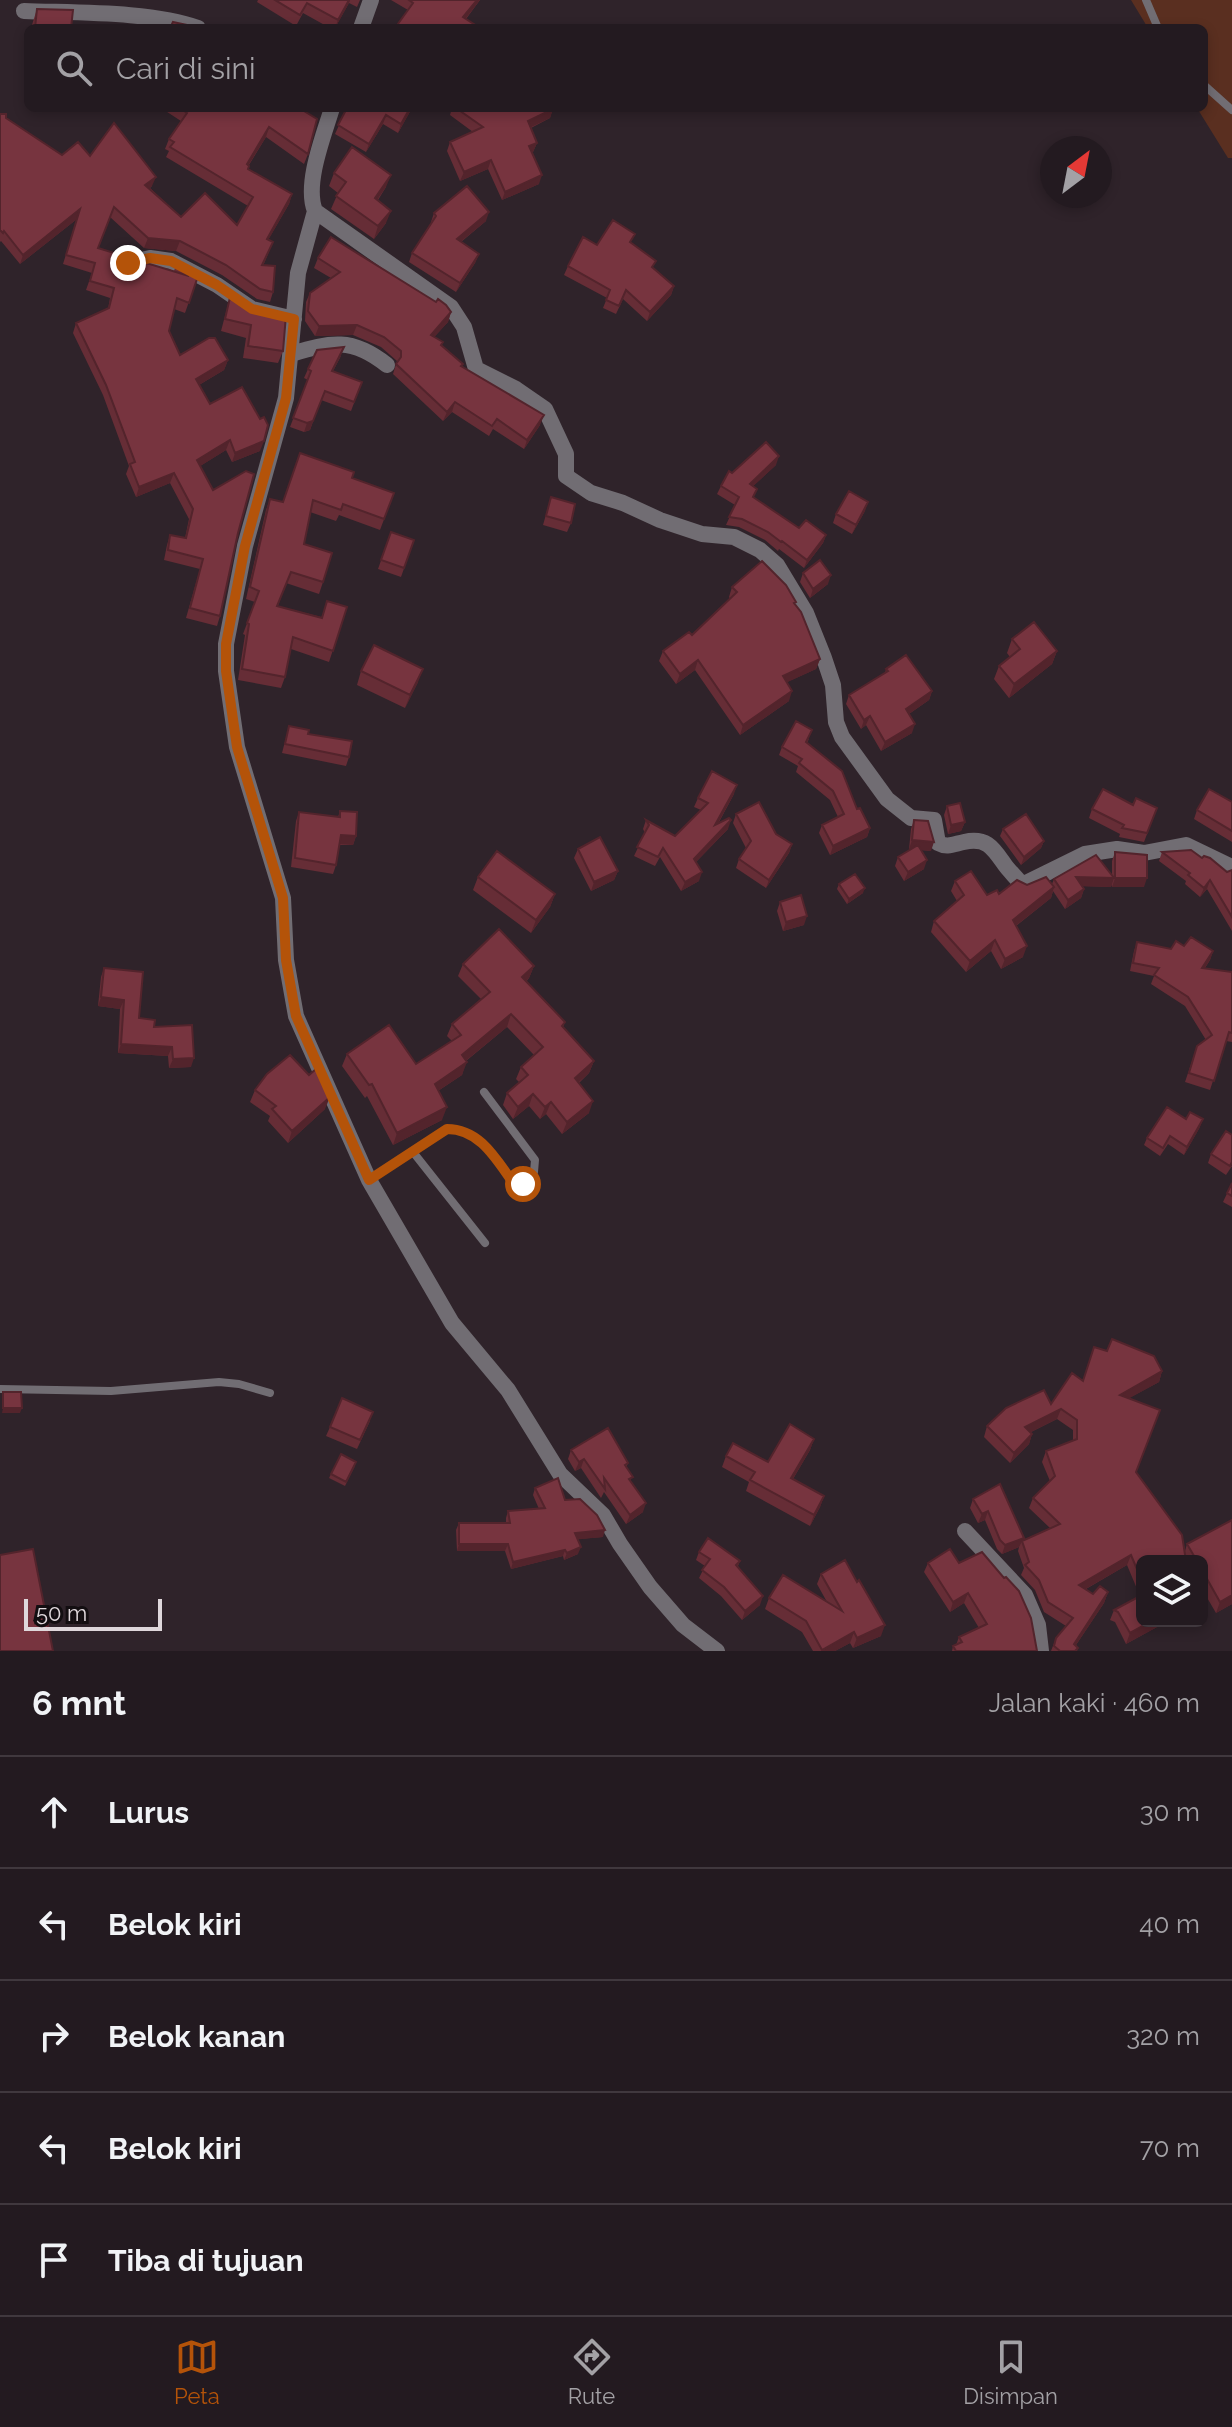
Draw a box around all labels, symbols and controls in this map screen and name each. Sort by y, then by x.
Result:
search box [24,24,1208,112]
icon: search [52,46,96,90]
text: Cari di sini [116,51,256,86]
north arrow [1040,136,1112,208]
route end [110,245,146,281]
route start [505,1166,541,1202]
map controls [1136,1555,1208,1627]
button: layers [1136,1555,1208,1627]
scale bar [24,1595,162,1631]
text: 50 m [36,1600,87,1626]
text: 6 mnt [32,1683,126,1723]
text: Jalan kaki · 460 m [989,1688,1200,1718]
icon: ahead [32,1790,76,1834]
text: Lurus [108,1795,189,1830]
text: 30 m [1140,1797,1200,1827]
icon: left [32,1902,76,1946]
text: Belok kiri [108,1907,242,1942]
text: 40 m [1139,1909,1200,1939]
icon: right [32,2014,76,2058]
text: Belok kanan [108,2019,285,2054]
text: 320 m [1126,2021,1200,2051]
icon: left [32,2126,76,2170]
text: Belok kiri [108,2131,242,2166]
text: 70 m [1140,2133,1200,2163]
icon: arrive [32,2238,76,2282]
text: Tiba di tujuan [108,2243,304,2278]
tab: Peta [174,2335,220,2409]
tab: Rute [568,2335,615,2409]
tab: Disimpan [963,2335,1058,2409]

